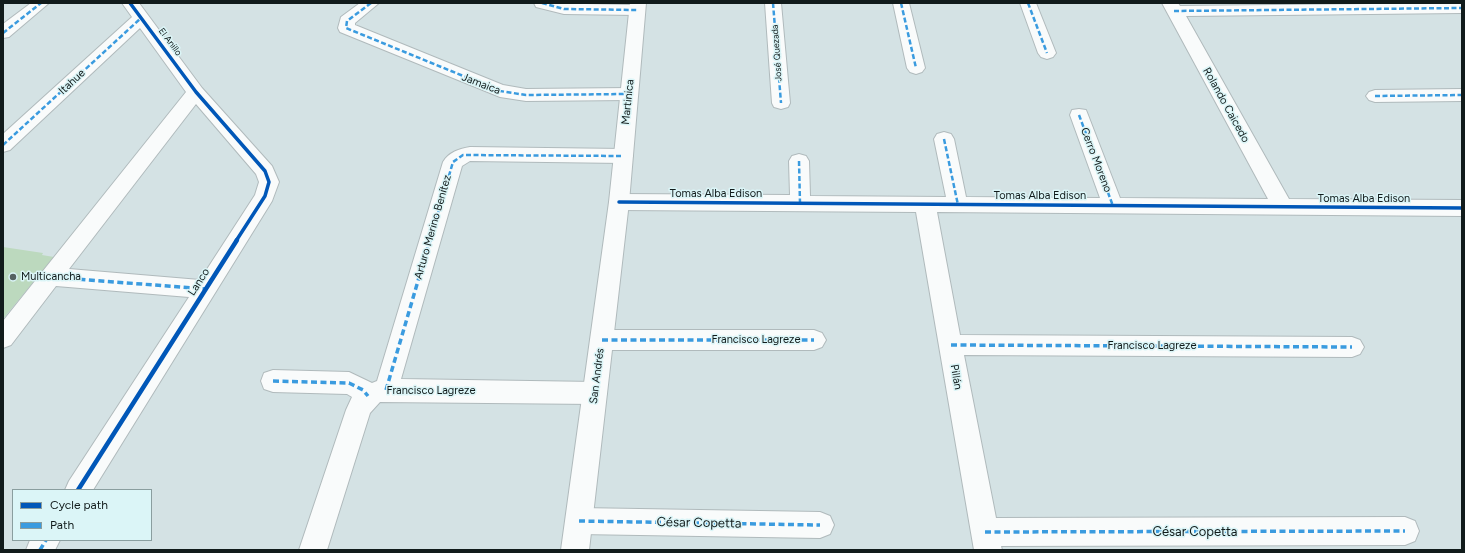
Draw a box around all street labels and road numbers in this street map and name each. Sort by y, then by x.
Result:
street label: José Quezada [770,24,784,82]
street label: El Anillo [156,26,184,58]
street label: Rolando Caicedo [1200,65,1252,145]
street label: Itahue [56,67,88,97]
street label: Jamaica [460,71,502,97]
street label: Martinica [619,79,637,125]
street label: Cerro Moreno [1078,126,1114,194]
street label: Arturo Merino Benítez [412,173,454,281]
street label: Tomas Alba Edison [670,187,762,201]
street label: Tomas Alba Edison [994,189,1086,203]
street label: Tomas Alba Edison [1318,192,1410,206]
street label: Lanco [185,266,213,298]
street label: Francisco Lagreze [712,333,800,347]
street label: Francisco Lagreze [1108,339,1196,353]
street label: San Andrés [587,347,607,405]
street label: Pillán [947,363,965,391]
street label: Francisco Lagreze [387,384,475,398]
street label: César Copetta [656,514,742,532]
street label: César Copetta [1153,524,1237,540]

